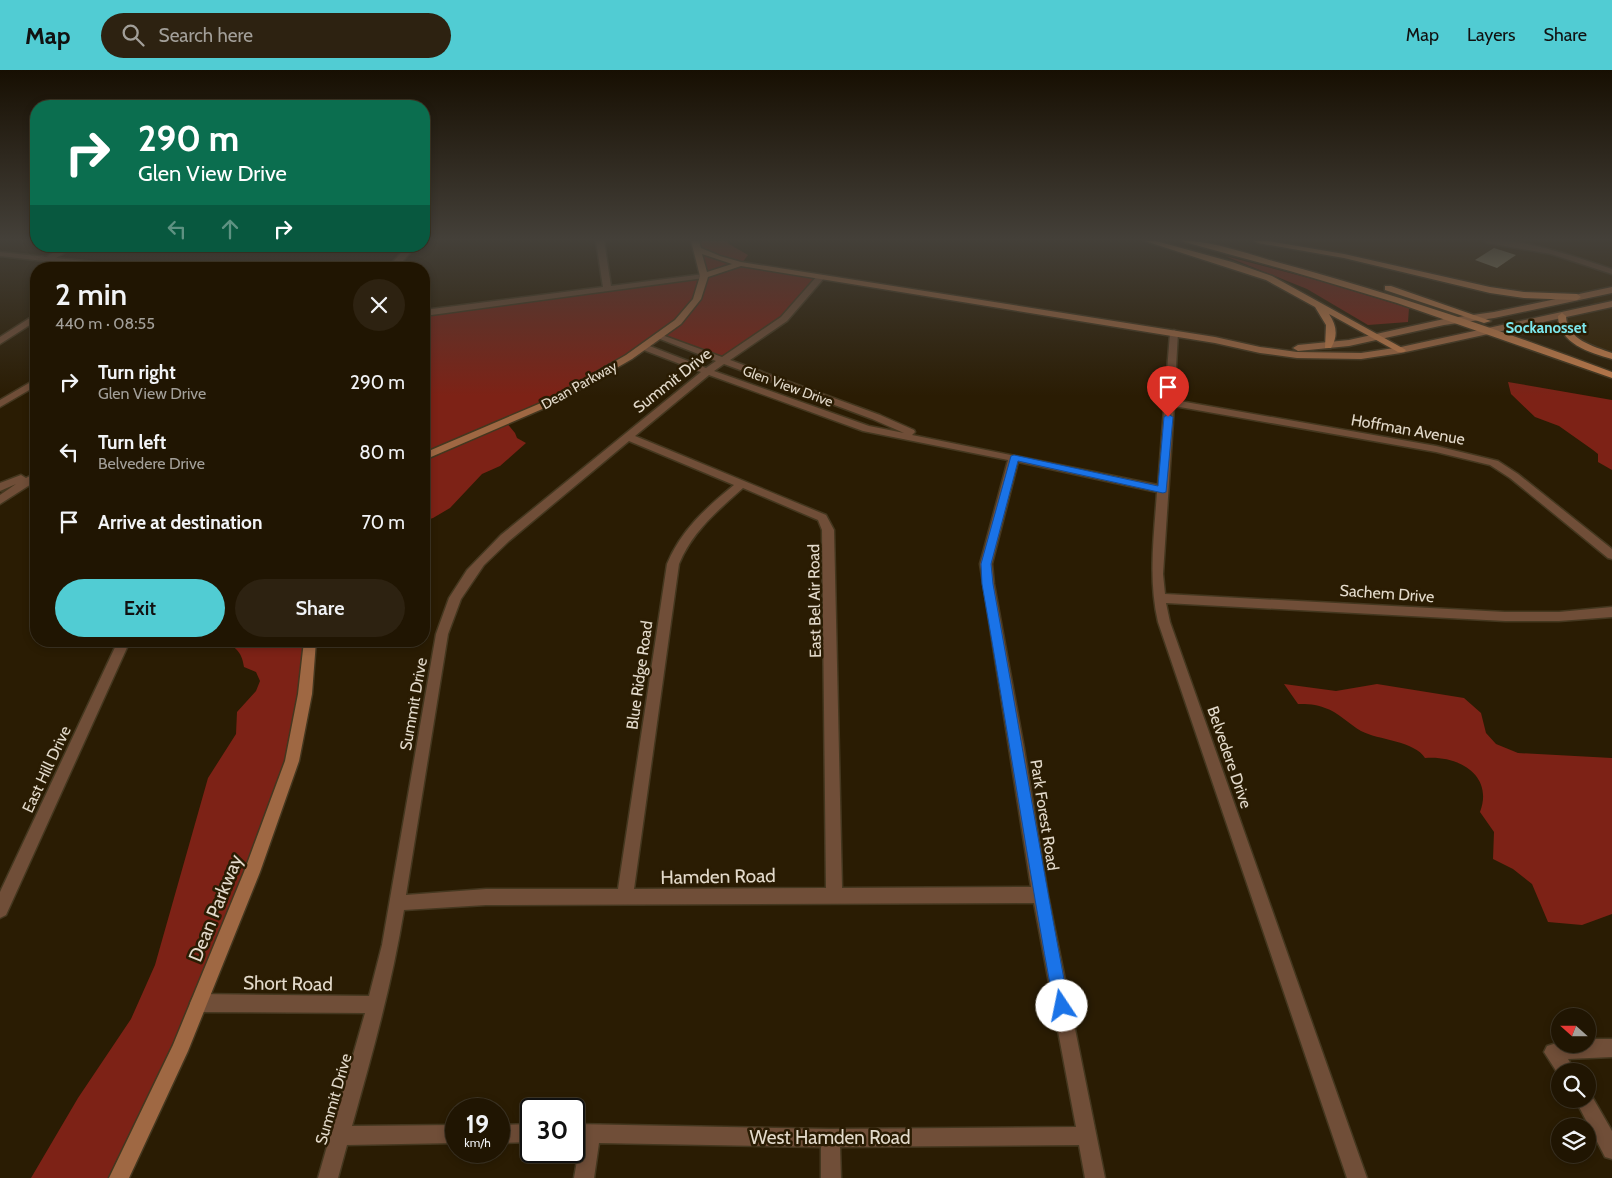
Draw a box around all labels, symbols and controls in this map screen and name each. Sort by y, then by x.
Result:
search box [101,13,451,58]
text: Map [25,21,71,50]
icon: search [119,21,147,49]
text: Search here [159,24,253,47]
text: Map [1406,24,1439,46]
text: Layers [1467,24,1516,46]
text: Share [1544,24,1587,46]
text: 290 m [138,117,239,160]
icon: right [55,120,120,185]
text: Glen View Drive [138,160,287,187]
icon: left [163,215,191,243]
icon: ahead [216,215,244,243]
icon: right [269,215,297,243]
text: 2 min [55,276,127,313]
button: close [353,279,405,331]
text: 440 m · 08:55 [55,314,155,333]
district label: Sockanosset [1505,319,1587,337]
street label: Summit Drive [629,344,715,417]
street label: Dean Parkway [538,357,620,413]
text: Turn right [98,361,176,384]
street label: Glen View Drive [740,361,836,411]
pin [1147,366,1189,417]
icon: right [55,368,83,396]
text: 290 m [350,371,405,394]
icon: arrive [1154,373,1182,401]
text: Glen View Drive [98,384,206,403]
street label: Hoffman Avenue [1349,410,1466,449]
text: Turn left [98,431,166,454]
icon: left [55,438,83,466]
text: 80 m [359,441,405,464]
text: Belvedere Drive [98,454,205,473]
icon: arrive [55,508,83,536]
text: Arrive at destination [98,511,262,534]
text: 70 m [361,511,405,534]
street label: East Bel Air Road [804,544,825,658]
button: Exit [55,579,225,637]
button: Share [235,579,405,637]
street label: Sachem Drive [1339,581,1435,606]
street label: Blue Ridge Road [622,619,657,731]
street label: Summit Drive [396,656,431,752]
street label: Belvedere Drive [1203,704,1256,811]
street label: East Hill Drive [18,723,75,816]
street label: Park Forest Road [1026,758,1063,872]
street label: Dean Parkway [184,851,248,965]
street label: Hamden Road [660,864,776,889]
street label: Short Road [243,971,333,996]
position arrow [1035,979,1087,1031]
north arrow [1551,1008,1596,1052]
map controls [1551,1008,1596,1163]
street label: Summit Drive [311,1051,356,1147]
button: search [1551,1063,1596,1108]
speed limit sign: 30 [520,1098,585,1163]
text: 19 [466,1109,489,1139]
button: layers [1551,1118,1596,1163]
street label: West Hamden Road [750,1126,910,1149]
text: km/h [464,1135,491,1150]

